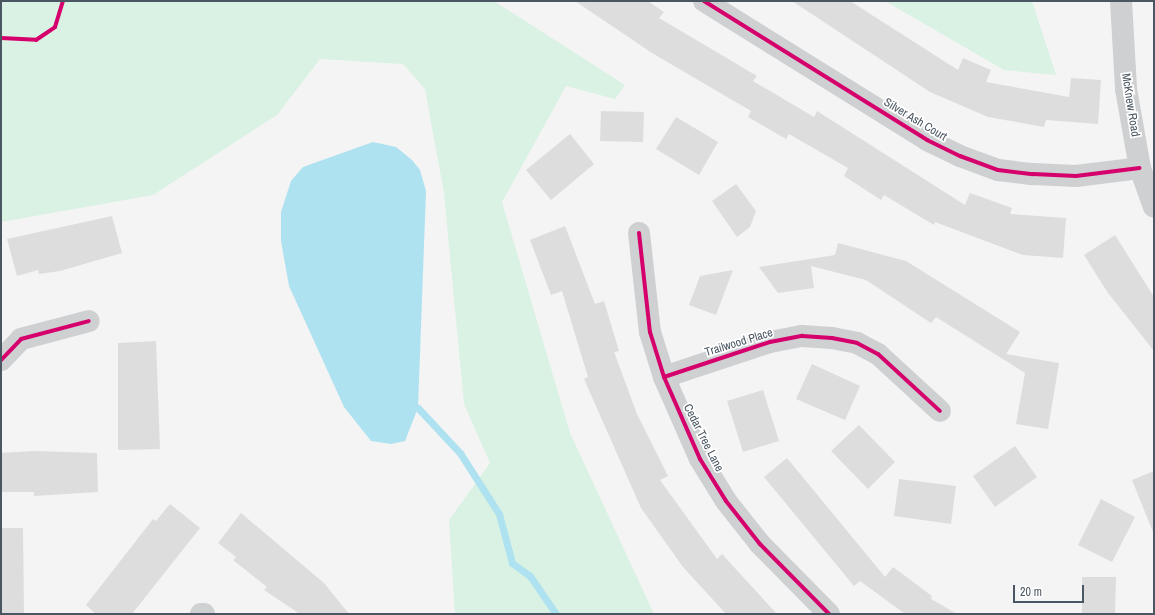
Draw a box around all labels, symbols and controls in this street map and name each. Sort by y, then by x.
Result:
street label: McKnew Road [1118,72,1142,138]
street label: Silver Ash Court [881,95,949,145]
street label: Trailwood Place [703,326,775,360]
street label: Cedar Tree Lane [680,402,726,474]
scale bar [1015,577,1086,603]
text: 20 m [1020,584,1042,600]

